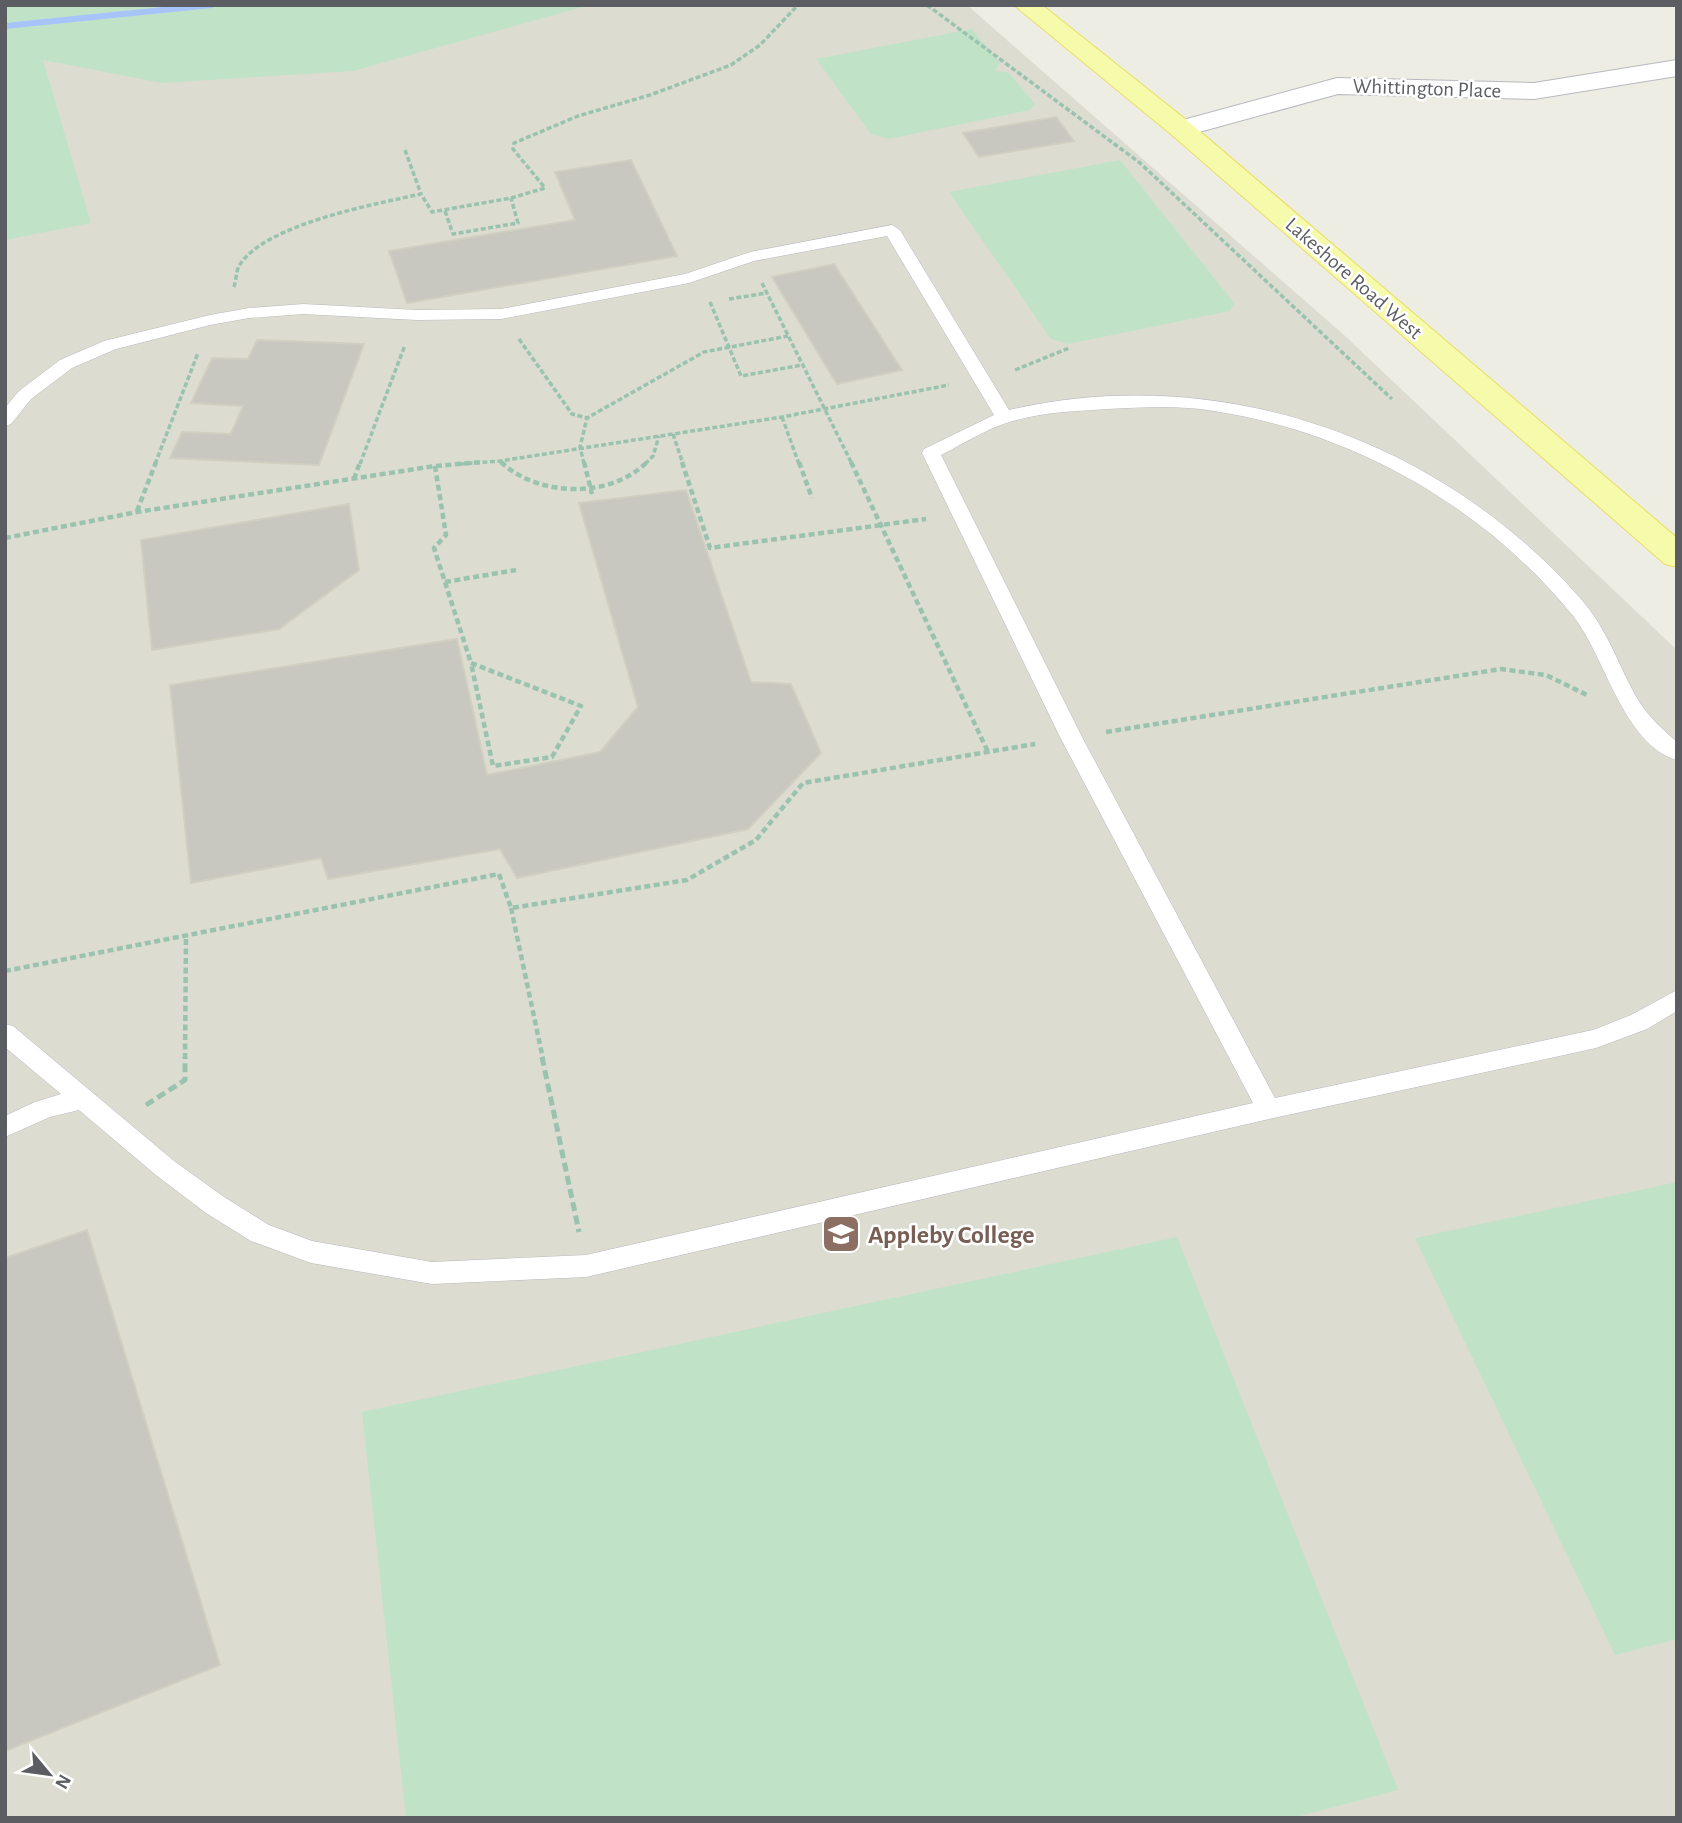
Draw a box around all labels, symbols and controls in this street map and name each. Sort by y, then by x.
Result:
street label: Whittington Place [1352,75,1502,102]
street label: Lakeshore Road West [1281,214,1426,343]
school or university icon: Appleby College [820,1213,862,1255]
place label: Appleby College [868,1222,1035,1248]
north arrow [14,1739,84,1809]
text: N [51,1771,74,1792]

